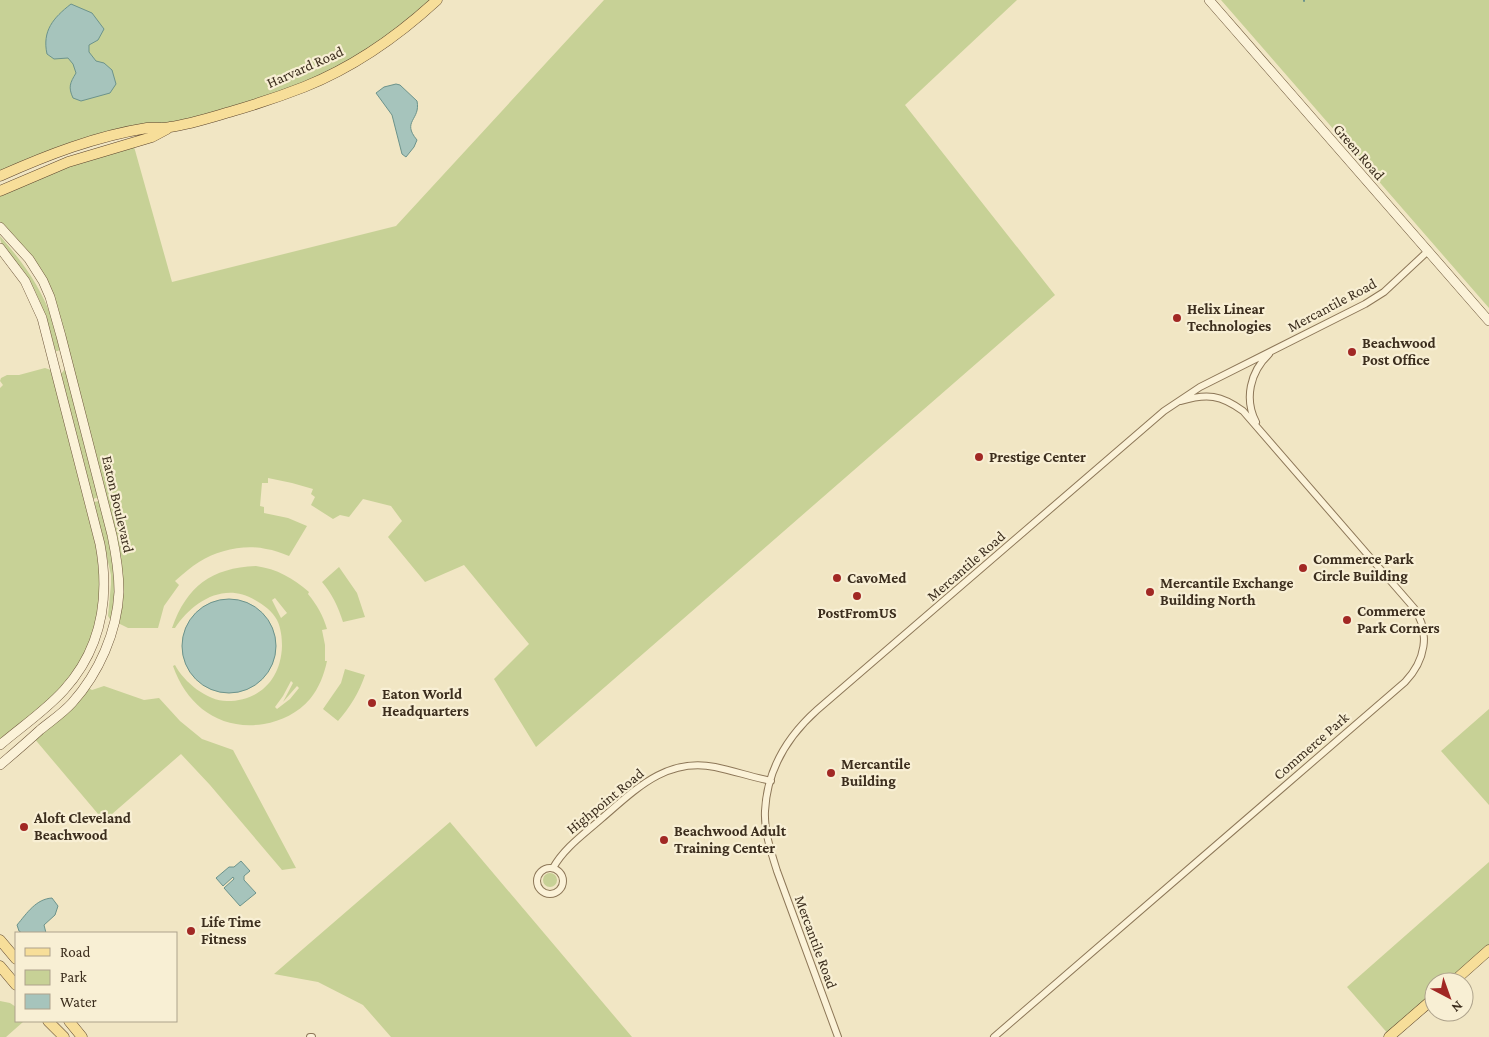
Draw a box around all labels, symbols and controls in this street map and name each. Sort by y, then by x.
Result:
street label: Harvard Road [264,43,346,91]
street label: Green Road [1330,121,1388,183]
street label: Mercantile Road [1285,275,1379,335]
place label: Helix Linear Technologies [1187,301,1271,334]
marker: Helix Linear Technologies [1171,312,1183,324]
place label: Beachwood Post Office [1362,335,1437,368]
marker: Beachwood Post Office [1346,346,1358,358]
place label: Prestige Center [989,449,1086,465]
marker: Prestige Center [973,451,985,463]
street label: Eaton Boulevard [99,454,137,554]
street label: Mercantile Road [924,528,1008,604]
place label: Commerce Park Circle Building [1313,551,1415,584]
marker: Commerce Park Circle Building [1297,562,1309,574]
place label: CavoMed [847,570,907,586]
marker: CavoMed [831,572,843,584]
place label: Mercantile Exchange Building North [1160,575,1293,608]
marker: Mercantile Exchange Building North [1144,586,1156,598]
marker: PostFromUS [851,590,863,602]
place label: Commerce Park Corners [1357,603,1440,636]
place label: PostFromUS [818,605,897,621]
marker: Commerce Park Corners [1341,614,1353,626]
place label: Eaton World Headquarters [382,686,469,719]
marker: Eaton World Headquarters [366,697,378,709]
street label: Commerce Park [1270,709,1352,783]
place label: Mercantile Building [841,756,910,789]
street label: Highpoint Road [563,765,647,838]
marker: Mercantile Building [825,767,837,779]
place label: Aloft Cleveland Beachwood [33,810,132,843]
marker: Aloft Cleveland Beachwood [18,821,30,833]
place label: Beachwood Adult Training Center [674,823,787,856]
marker: Beachwood Adult Training Center [658,834,670,846]
street label: Mercantile Road [792,893,840,991]
place label: Life Time Fitness [201,914,261,947]
marker: Life Time Fitness [185,925,197,937]
legend [15,932,178,1022]
text: Road [60,944,91,960]
text: Park [60,969,87,985]
north arrow [1424,972,1474,1022]
text: Water [60,994,97,1010]
text: N [1448,998,1466,1016]

